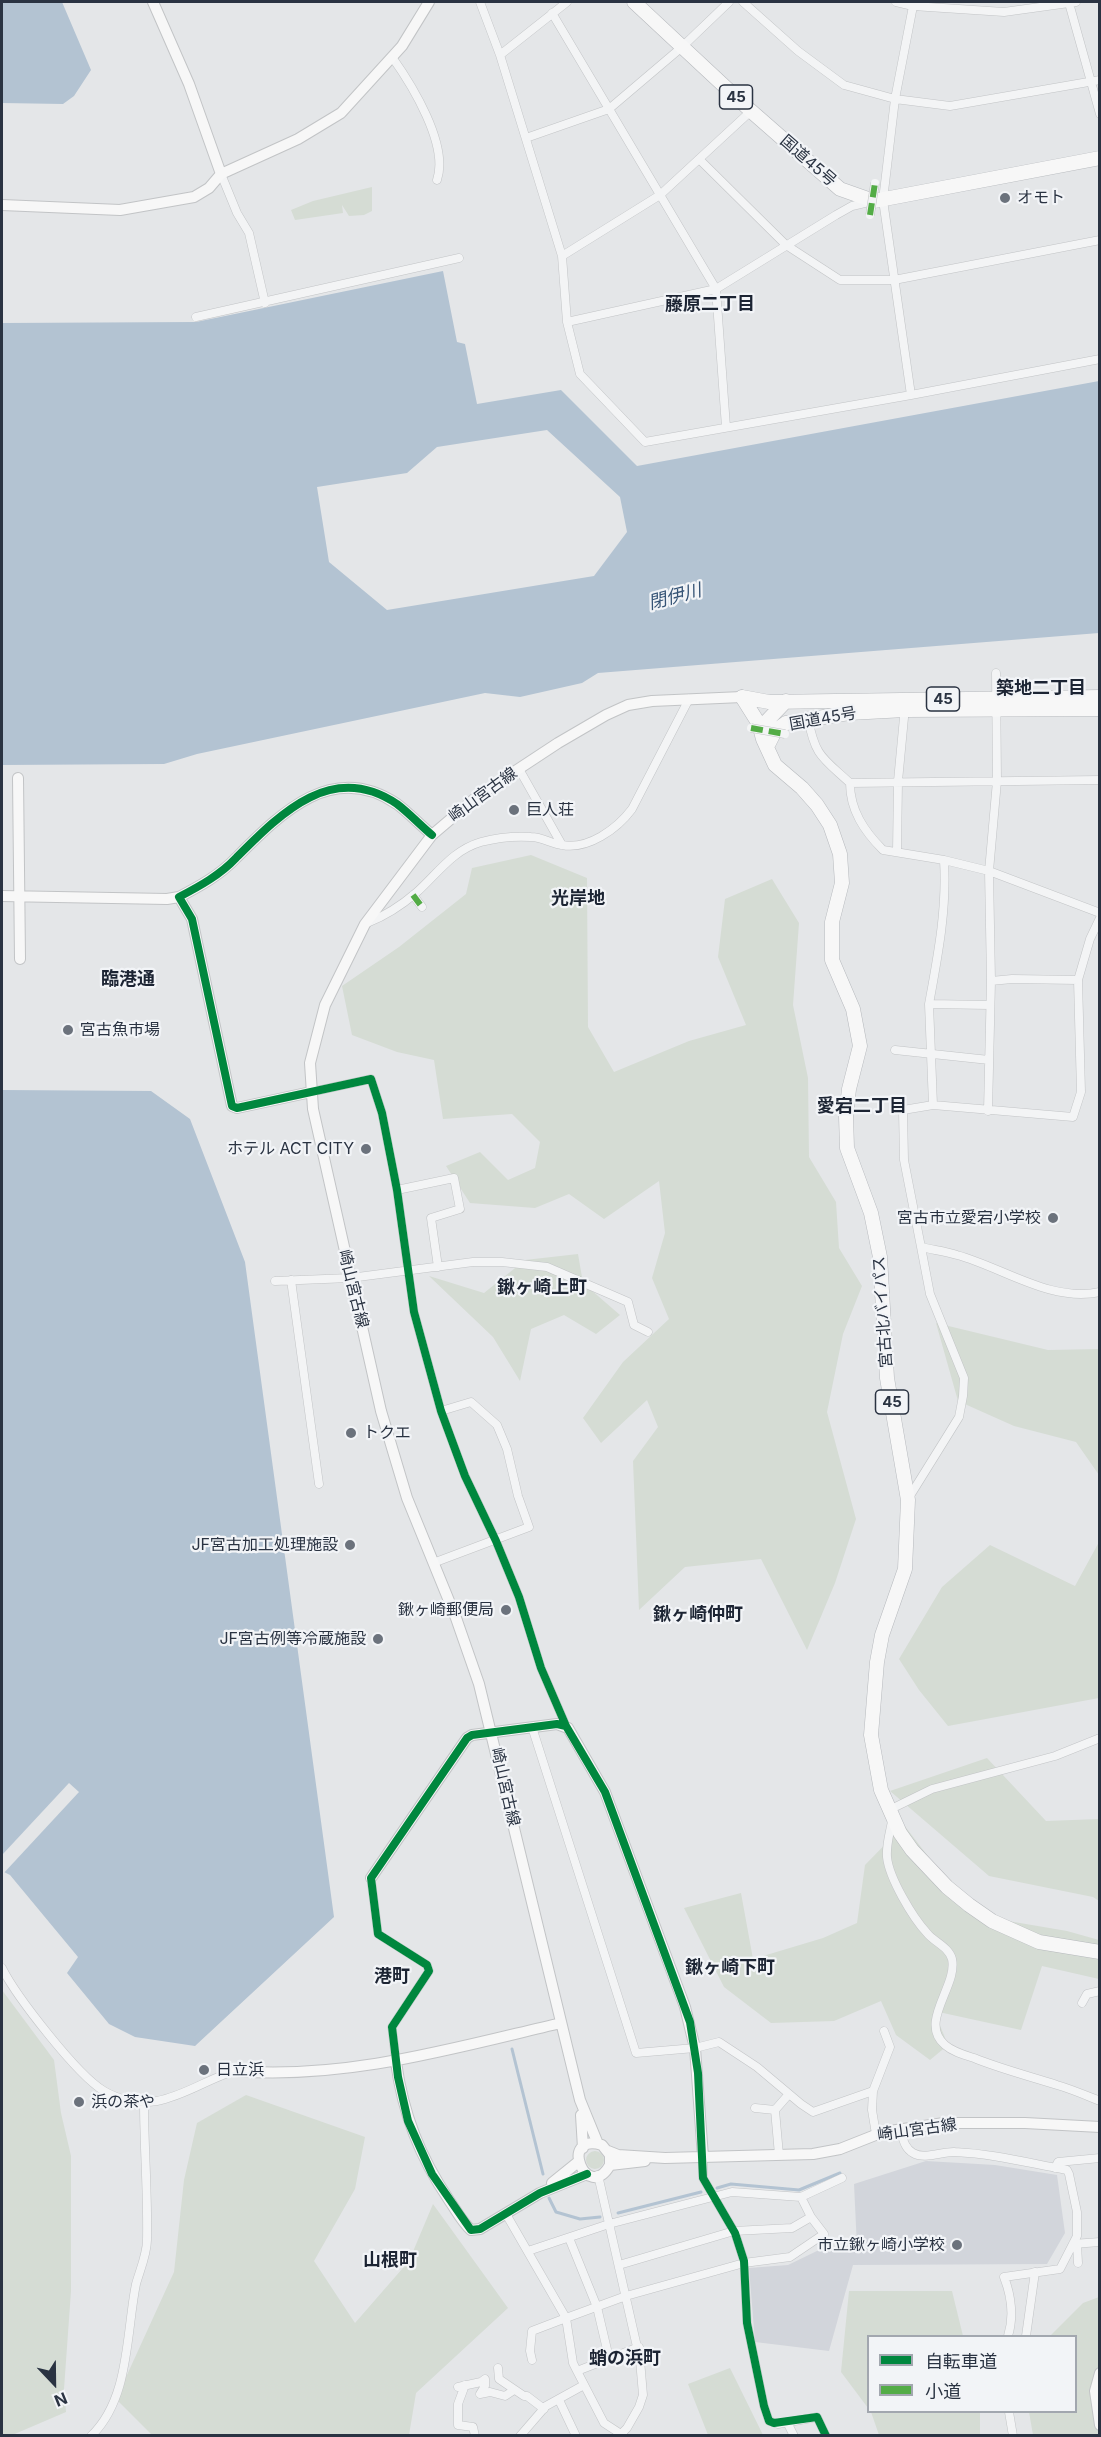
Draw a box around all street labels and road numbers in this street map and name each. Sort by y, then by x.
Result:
road number: 45 [720,85,752,109]
street label: 国道45号 [776,131,840,191]
road number: 45 [926,687,960,711]
street label: 国道45号 [788,704,858,734]
street label: 崎山宮古線 [445,764,521,826]
street label: 崎山宮古線 [334,1248,372,1330]
street label: 宮古北バイパス [870,1255,896,1369]
road number: 45 [876,1390,908,1414]
street label: 崎山宮古線 [487,1746,523,1828]
street label: 崎山宮古線 [876,2115,958,2145]

